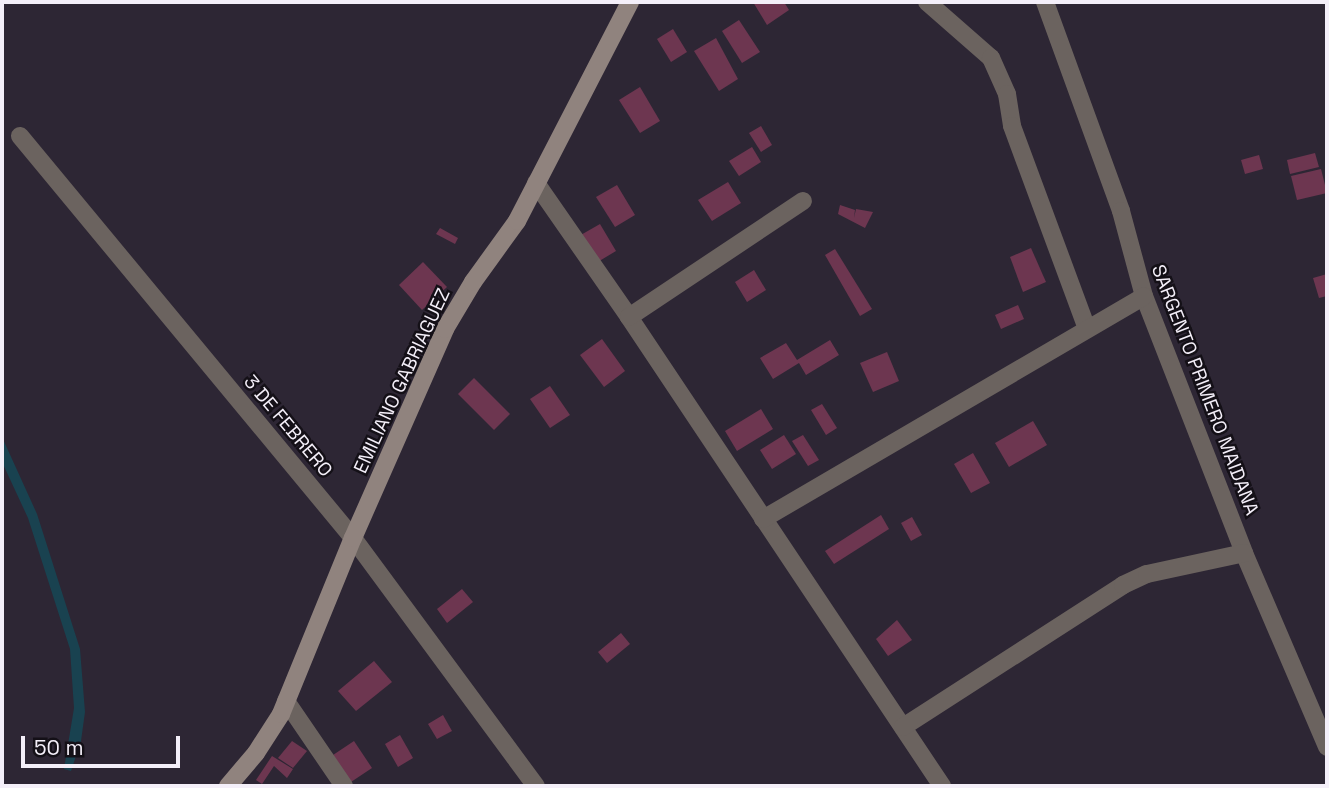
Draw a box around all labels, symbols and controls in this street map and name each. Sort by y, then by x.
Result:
street label: SARGENTO PRIMERO MAIDANA [1147,262,1263,518]
street label: EMILIANO GABRIAGUEZ [349,285,455,477]
street label: 3 DE FEBRERO [239,371,337,481]
scale bar [24,722,184,766]
text: 50 m [34,734,84,761]

